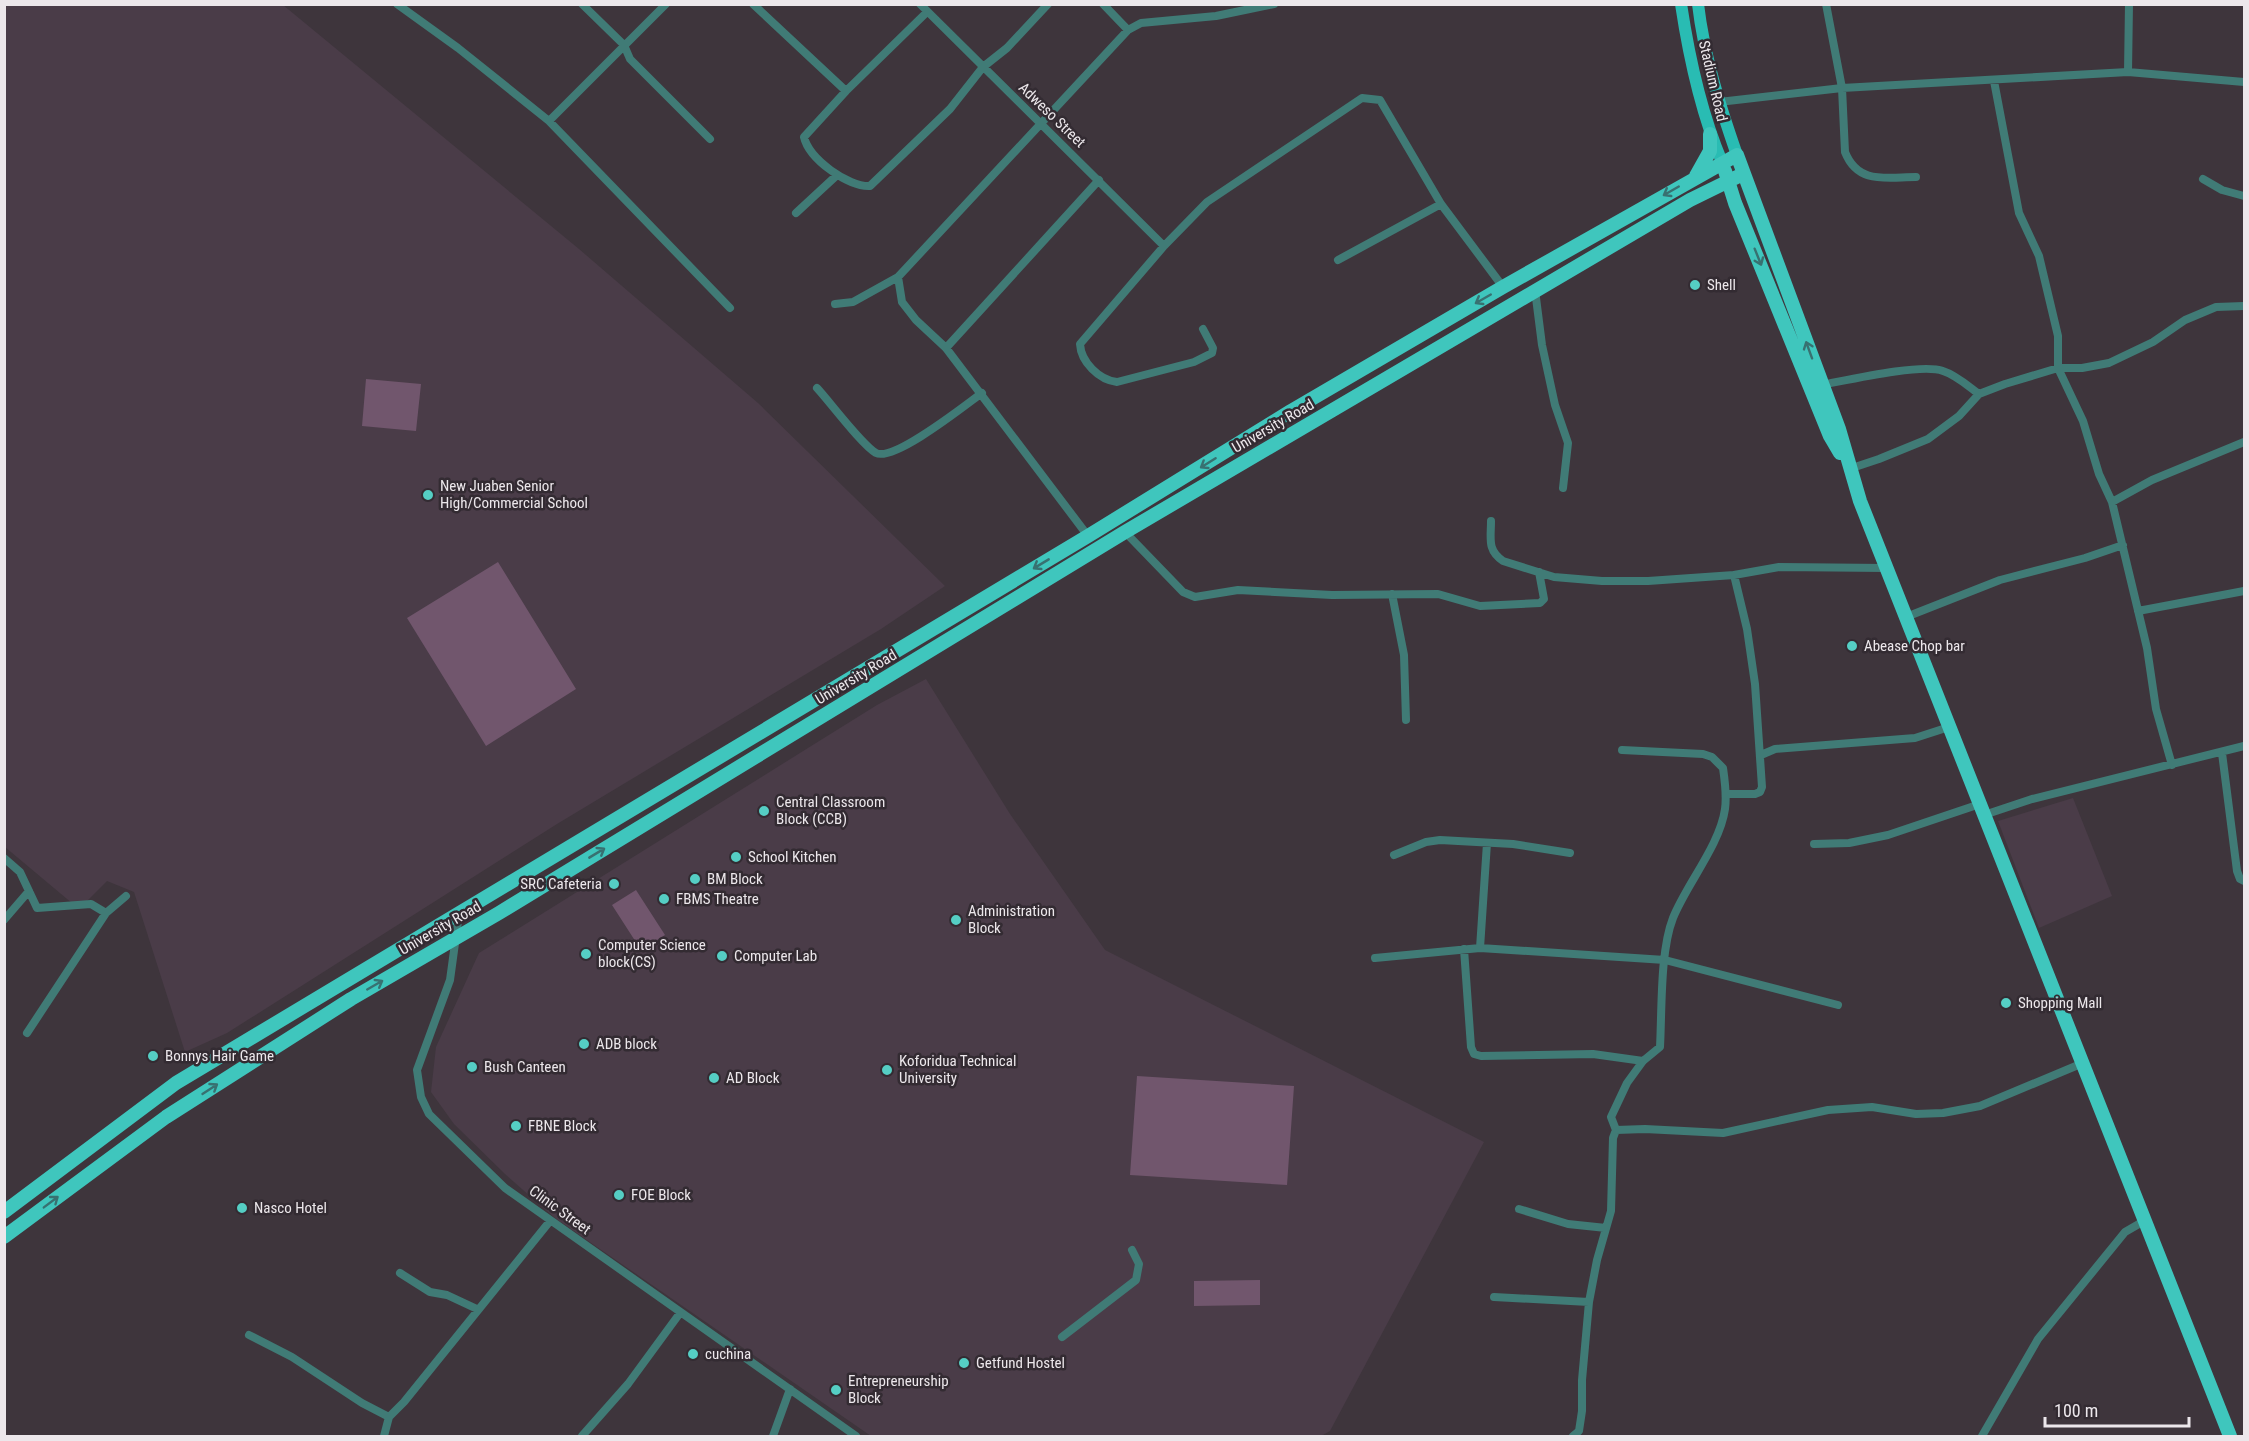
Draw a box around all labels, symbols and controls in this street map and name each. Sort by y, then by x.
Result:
street label: Stadium Road [1695,39,1731,123]
street label: Adweso Street [1015,79,1089,151]
one-way arrow [1663,186,1680,198]
one-way arrow [1753,248,1764,266]
place label: Shell [1707,276,1736,294]
marker: Shell [1688,278,1702,292]
one-way arrow [1475,293,1492,305]
one-way arrow [1802,341,1813,360]
street label: University Road [1229,395,1317,457]
one-way arrow [1200,457,1217,469]
place label: New Juaben Senior High/Commercial School [440,477,588,512]
marker: New Juaben Senior High/Commercial School [421,488,435,502]
one-way arrow [1033,559,1050,571]
place label: Abease Chop bar [1864,637,1965,655]
marker: Abease Chop bar [1845,639,1859,653]
street label: University Road [812,646,900,708]
place label: Central Classroom Block (CCB) [776,793,885,828]
marker: Central Classroom Block (CCB) [757,804,771,818]
one-way arrow [588,847,605,859]
place label: School Kitchen [748,848,836,866]
marker: School Kitchen [729,850,743,864]
place label: BM Block [707,870,763,888]
marker: BM Block [688,872,702,886]
place label: SRC Cafeteria [520,875,602,893]
marker: SRC Cafeteria [607,877,621,891]
place label: FBMS Theatre [676,890,759,908]
marker: FBMS Theatre [657,892,671,906]
street label: University Road [396,897,484,959]
place label: Administration Block [968,902,1055,937]
marker: Administration Block [949,913,963,927]
place label: Computer Science block(CS) [598,936,706,971]
marker: Computer Science block(CS) [579,947,593,961]
place label: Computer Lab [734,947,817,965]
marker: Computer Lab [715,949,729,963]
one-way arrow [366,979,383,991]
place label: Shopping Mall [2018,994,2102,1012]
marker: Shopping Mall [1999,996,2013,1010]
place label: ADB block [596,1035,657,1053]
marker: ADB block [577,1037,591,1051]
place label: Bonnys Hair Game [165,1047,274,1065]
marker: Bonnys Hair Game [146,1049,160,1063]
place label: Koforidua Technical University [899,1052,1016,1087]
place label: Bush Canteen [484,1058,566,1076]
marker: Bush Canteen [465,1060,479,1074]
marker: Koforidua Technical University [880,1063,894,1077]
place label: AD Block [726,1069,780,1087]
marker: AD Block [707,1071,721,1085]
one-way arrow [201,1083,218,1095]
place label: FBNE Block [528,1117,597,1135]
marker: FBNE Block [509,1119,523,1133]
street label: Clinic Street [526,1182,594,1238]
place label: FOE Block [631,1186,691,1204]
marker: FOE Block [612,1188,626,1202]
one-way arrow [43,1196,59,1208]
place label: Nasco Hotel [254,1199,327,1217]
marker: Nasco Hotel [235,1201,249,1215]
place label: cuchina [705,1345,751,1363]
marker: cuchina [686,1347,700,1361]
place label: Getfund Hostel [976,1354,1065,1372]
marker: Getfund Hostel [957,1356,971,1370]
place label: Entrepreneurship Block [848,1372,949,1407]
marker: Entrepreneurship Block [829,1383,843,1397]
scale bar [2045,1390,2189,1428]
text: 100 m [2054,1400,2098,1421]

